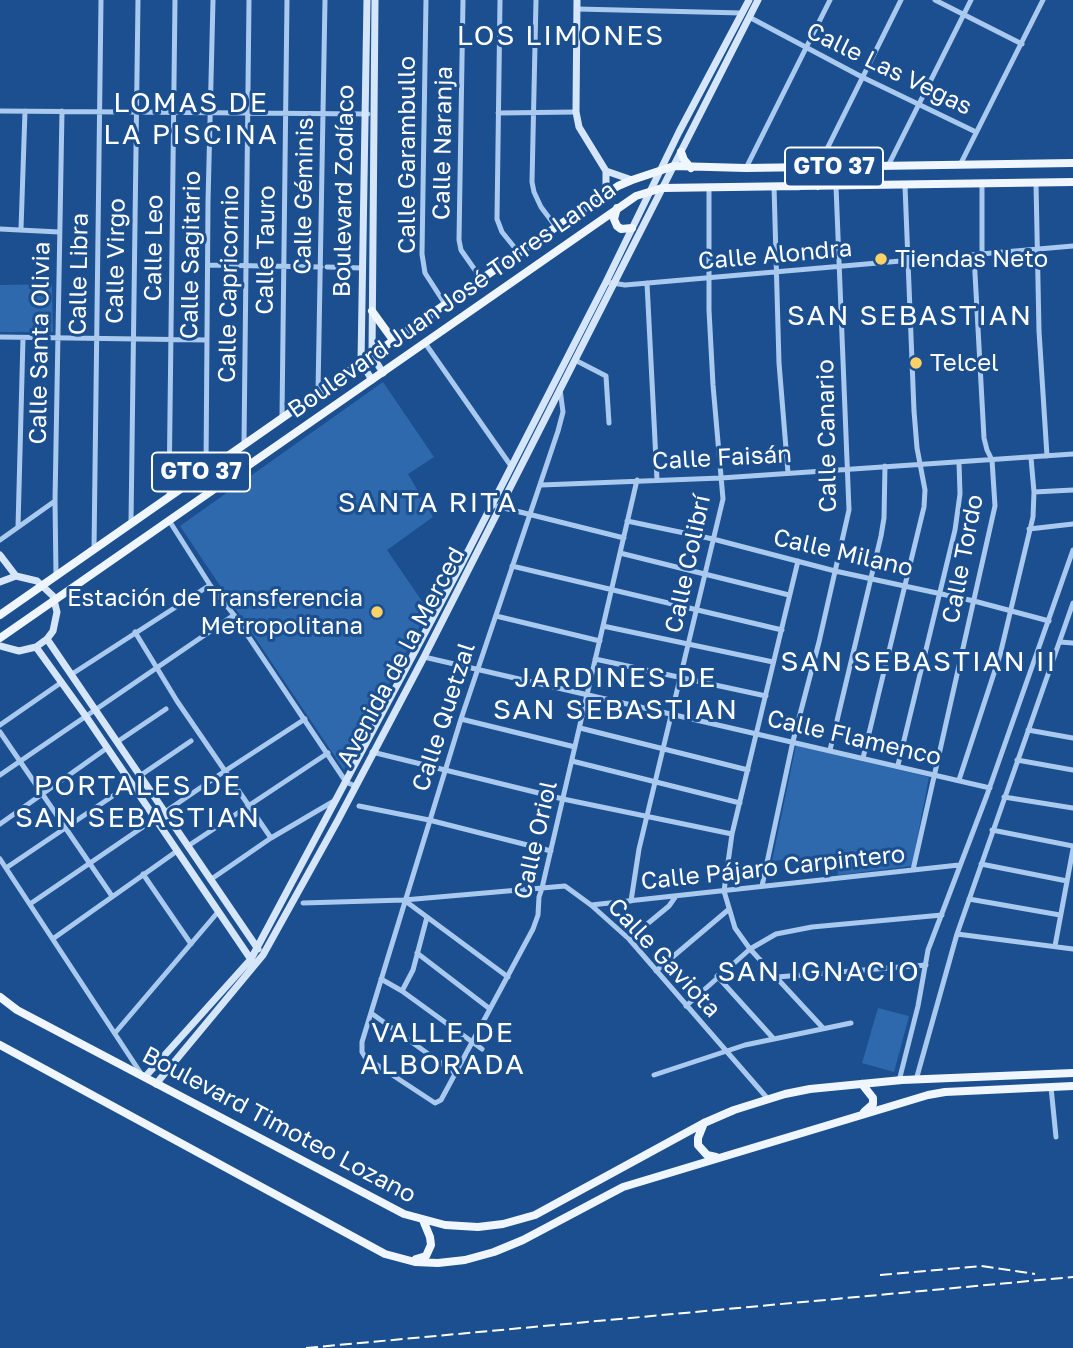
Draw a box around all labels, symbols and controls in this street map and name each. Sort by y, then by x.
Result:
street label: Calle Las Vegas [801,16,977,122]
district label: LOS LIMONES [458,19,664,53]
street label: Calle Garambullo [393,56,421,254]
street label: Calle Naranja [427,66,459,220]
street label: Boulevard Zodíaco [328,84,360,298]
district label: LOMAS DE LA PISCINA [105,86,277,152]
street label: Calle Géminis [288,117,320,275]
road number: GTO 37 [785,148,883,186]
street label: Calle Sagitario [175,171,207,339]
street label: Boulevard Juan José Torres Landa [283,175,621,425]
street label: Calle Capricornio [213,185,245,383]
street label: Calle Tauro [250,185,282,315]
street label: Calle Leo [139,194,169,302]
street label: Calle Virgo [101,198,131,324]
street label: Calle Libra [64,213,94,335]
street label: Calle Alondra [697,234,853,276]
street label: Calle Santa Olivia [24,241,56,445]
place label: Tiendas Neto [895,245,1048,273]
marker: Tiendas Neto [873,251,889,267]
district label: SAN SEBASTIAN [789,299,1031,333]
place label: Telcel [930,349,999,377]
marker: Telcel [908,355,924,371]
street label: Calle Canario [811,359,843,513]
street label: Calle Faisán [651,440,793,476]
road number: GTO 37 [152,452,250,492]
district label: SANTA RITA [339,486,517,520]
street label: Calle Colibrí [659,492,717,636]
street label: Calle Tordo [936,492,990,626]
street label: Calle Milano [770,523,916,583]
street label: Avenida de la Merced [331,542,471,772]
place label: Estación de Transferencia Metropolitana [67,584,363,640]
marker: Estación de Transferencia Metropolitana [369,604,385,620]
street label: Calle Quetzal [406,639,482,795]
district label: SAN SEBASTIAN II [783,645,1055,679]
district label: JARDINES DE SAN SEBASTIAN [495,661,737,727]
street label: Calle Flamenco [764,704,944,772]
district label: PORTALES DE SAN SEBASTIAN [17,769,259,835]
street label: Calle Oriol [508,778,564,902]
street label: Calle Pájaro Carpintero [639,840,907,896]
street label: Calle Gaviota [602,892,726,1024]
district label: SAN IGNACIO [719,955,919,989]
district label: VALLE DE ALBORADA [361,1016,525,1082]
street label: Boulevard Timoteo Lozano [137,1041,421,1209]

